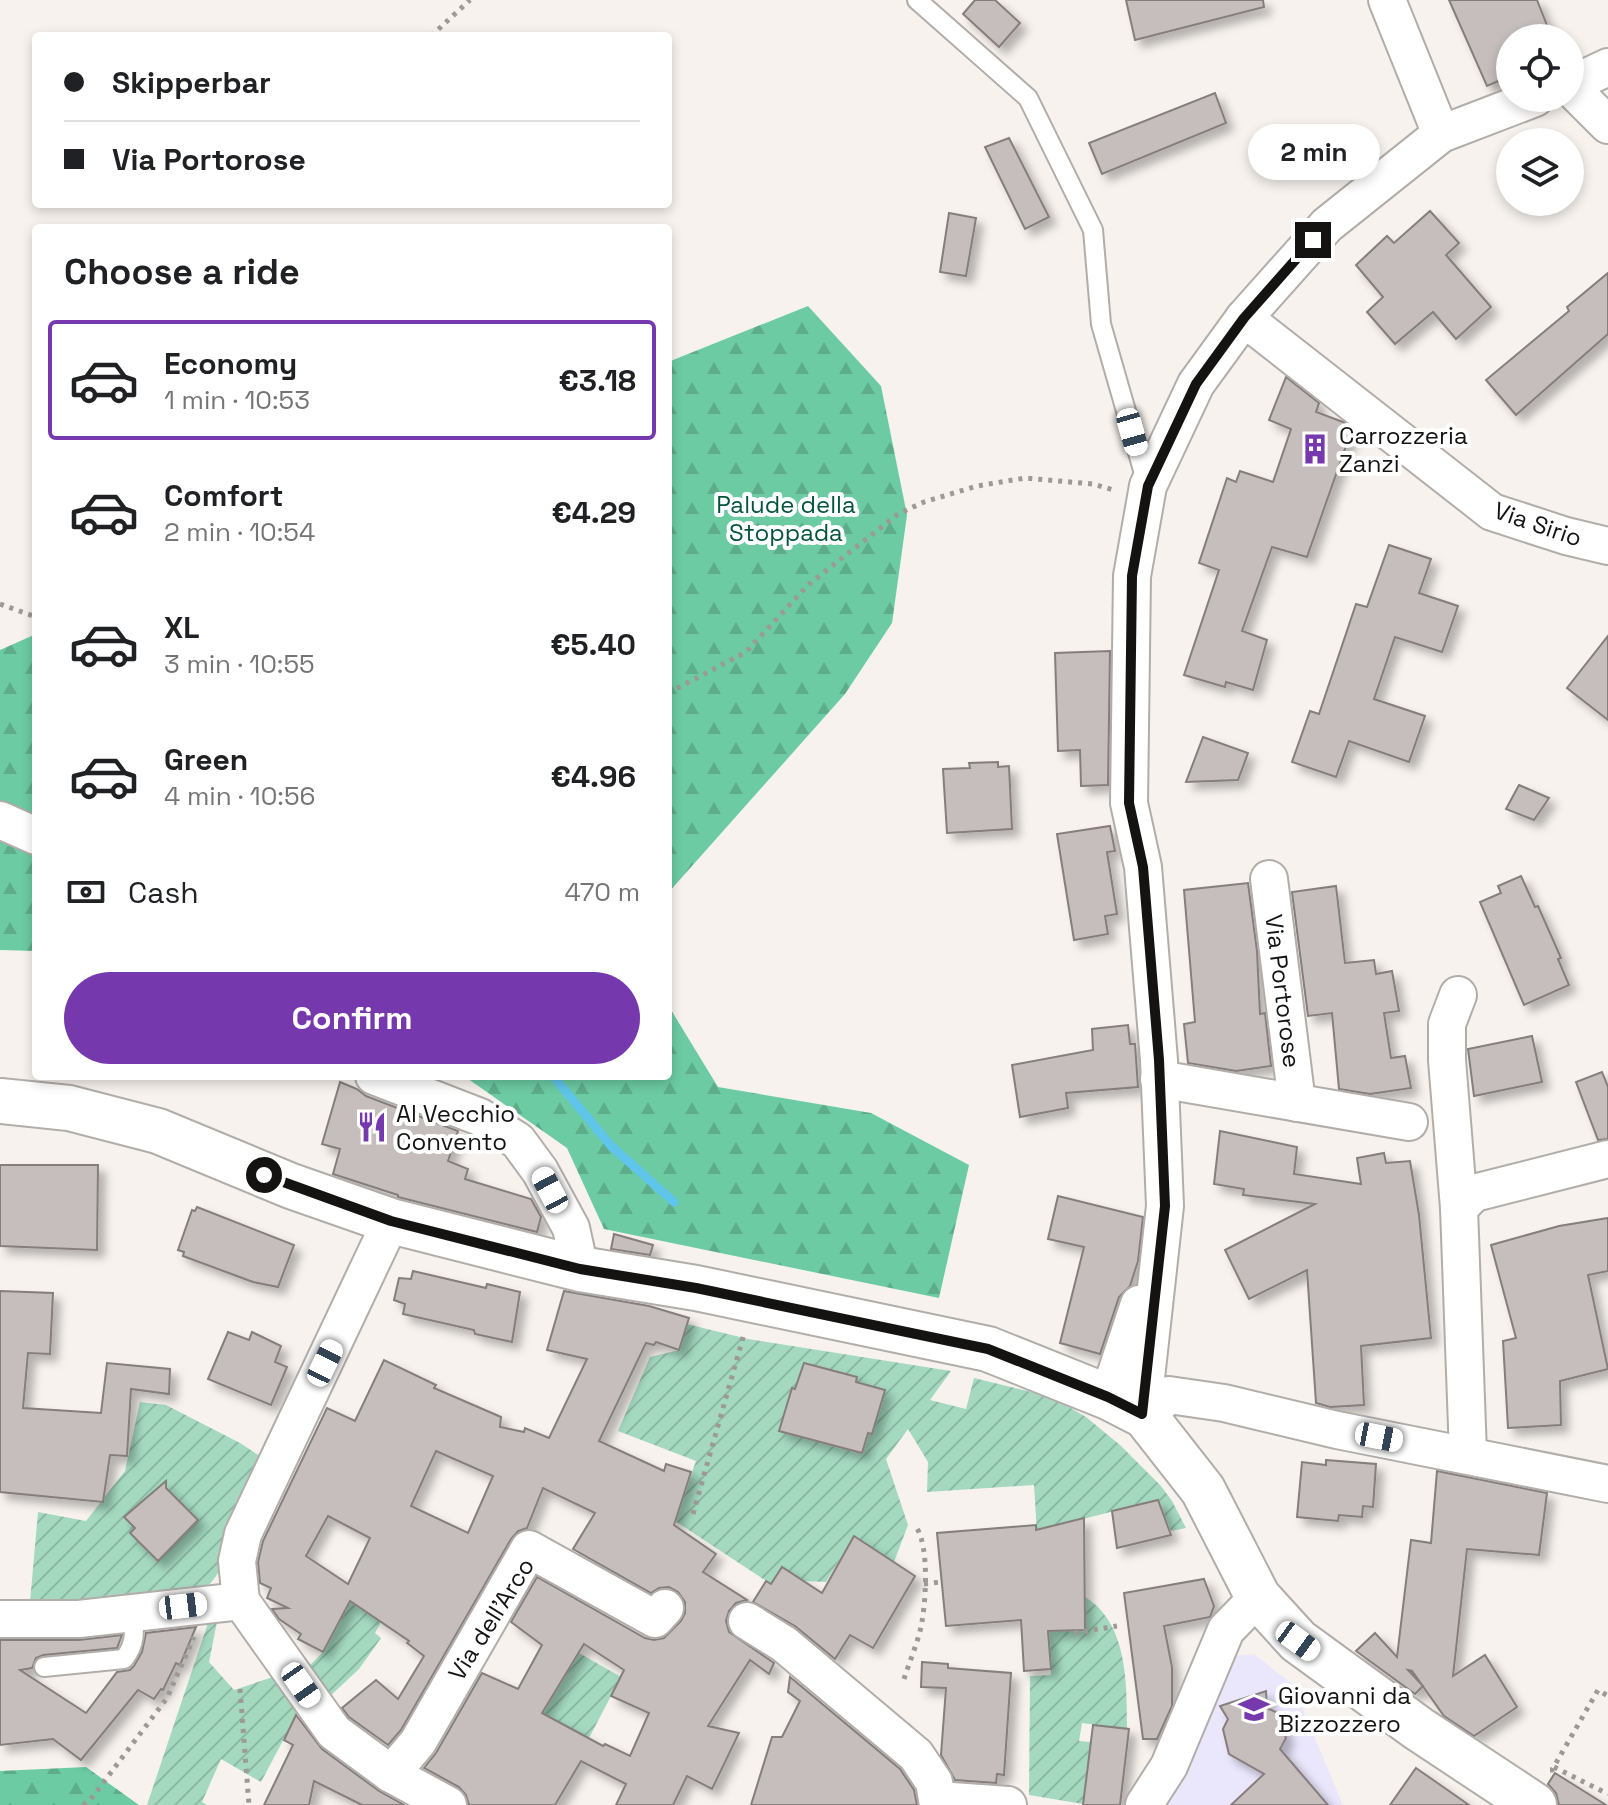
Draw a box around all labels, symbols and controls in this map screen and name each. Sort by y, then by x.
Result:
map controls [1496,24,1584,216]
button: locate [1496,24,1584,112]
text: Skipperbar [112,63,271,102]
callout: 2 min [1247,124,1379,180]
button: layers [1496,128,1584,216]
text: 2 min [1280,135,1348,169]
text: Via Portorose [112,140,306,179]
route end [1295,222,1331,258]
text: Choose a ride [64,249,300,295]
icon: car [68,344,140,416]
text: Economy [164,344,297,383]
text: €3.18 [558,361,636,400]
text: 1 min · 10:53 [164,383,310,417]
car [1114,406,1150,458]
place label: Carrozzeria Zanzi [1339,420,1468,479]
building icon: Carrozzeria Zanzi [1298,432,1332,466]
icon: car [68,476,140,548]
text: Comfort [164,476,283,515]
park label: Palude della Stoppada [716,489,856,548]
text: €4.29 [551,493,636,532]
street label: Via Sirio [1490,495,1586,553]
text: 2 min · 10:54 [164,515,315,549]
icon: car [68,608,140,680]
text: XL [164,608,200,647]
text: €5.40 [550,625,636,664]
text: 3 min · 10:55 [164,647,315,681]
icon: car [68,740,140,812]
text: Green [164,740,248,779]
text: €4.96 [551,757,636,796]
text: 4 min · 10:56 [164,779,315,813]
icon: cash [64,870,108,914]
text: Cash [128,873,199,912]
text: 470 m [564,875,640,909]
street label: Via Portorose [1258,912,1308,1070]
button: Confirm [64,972,640,1064]
place label: Al Vecchio Convento [396,1098,515,1157]
restaurant icon: Al Vecchio Convento [355,1110,389,1144]
route start [246,1157,282,1193]
car [528,1163,572,1217]
car [304,1336,346,1390]
car [1353,1421,1405,1453]
street label: Via dell'Arco [441,1552,541,1686]
car [158,1591,208,1621]
car [1272,1617,1324,1665]
car [277,1658,325,1712]
place label: Giovanni da Bizzozzero [1278,1680,1411,1739]
school or university icon: Giovanni da Bizzozzero [1237,1692,1271,1726]

